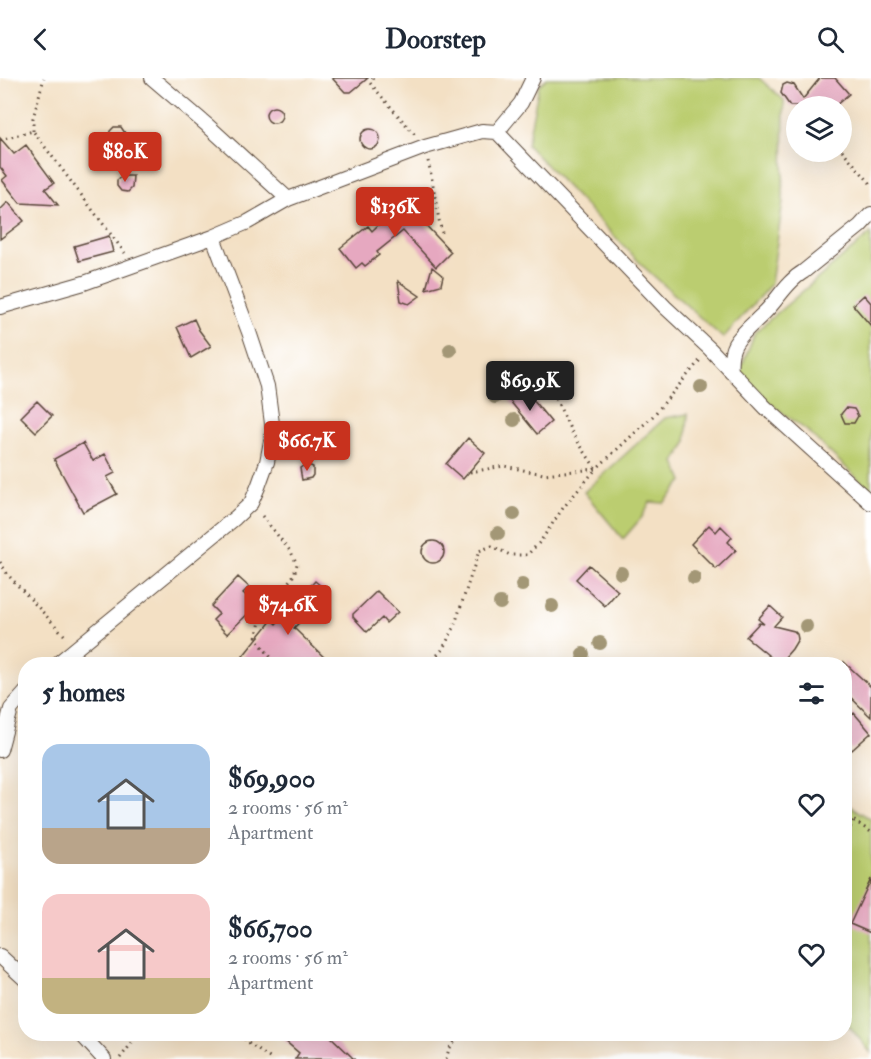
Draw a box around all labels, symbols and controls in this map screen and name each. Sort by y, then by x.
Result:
icon: back [24,23,57,56]
text: Doorstep [385,23,486,56]
icon: search [814,23,847,56]
map controls [786,96,852,162]
button: layers [786,96,852,162]
pin: $80K [89,132,161,183]
text: $80K [103,139,147,164]
pin: $136K [353,187,437,238]
text: $136K [370,194,420,219]
pin: $69.9K [481,361,579,412]
text: $69.9K [500,368,560,393]
pin: $66.7K [258,421,356,472]
text: $66.7K [278,428,336,453]
pin: $74.6K [239,585,337,636]
text: $74.6K [258,592,318,617]
text: 5 homes [42,677,125,709]
icon: filters [795,677,828,710]
text: $69,900 [228,763,315,795]
icon: home [90,768,162,840]
icon: heart [795,788,828,821]
text: 2 rooms · 56 m² [228,795,348,820]
text: Apartment [228,820,313,845]
text: $66,700 [228,913,313,945]
icon: home [90,918,162,990]
icon: heart [795,938,828,971]
text: 2 rooms · 56 m² [228,945,348,970]
text: Apartment [228,970,313,995]

